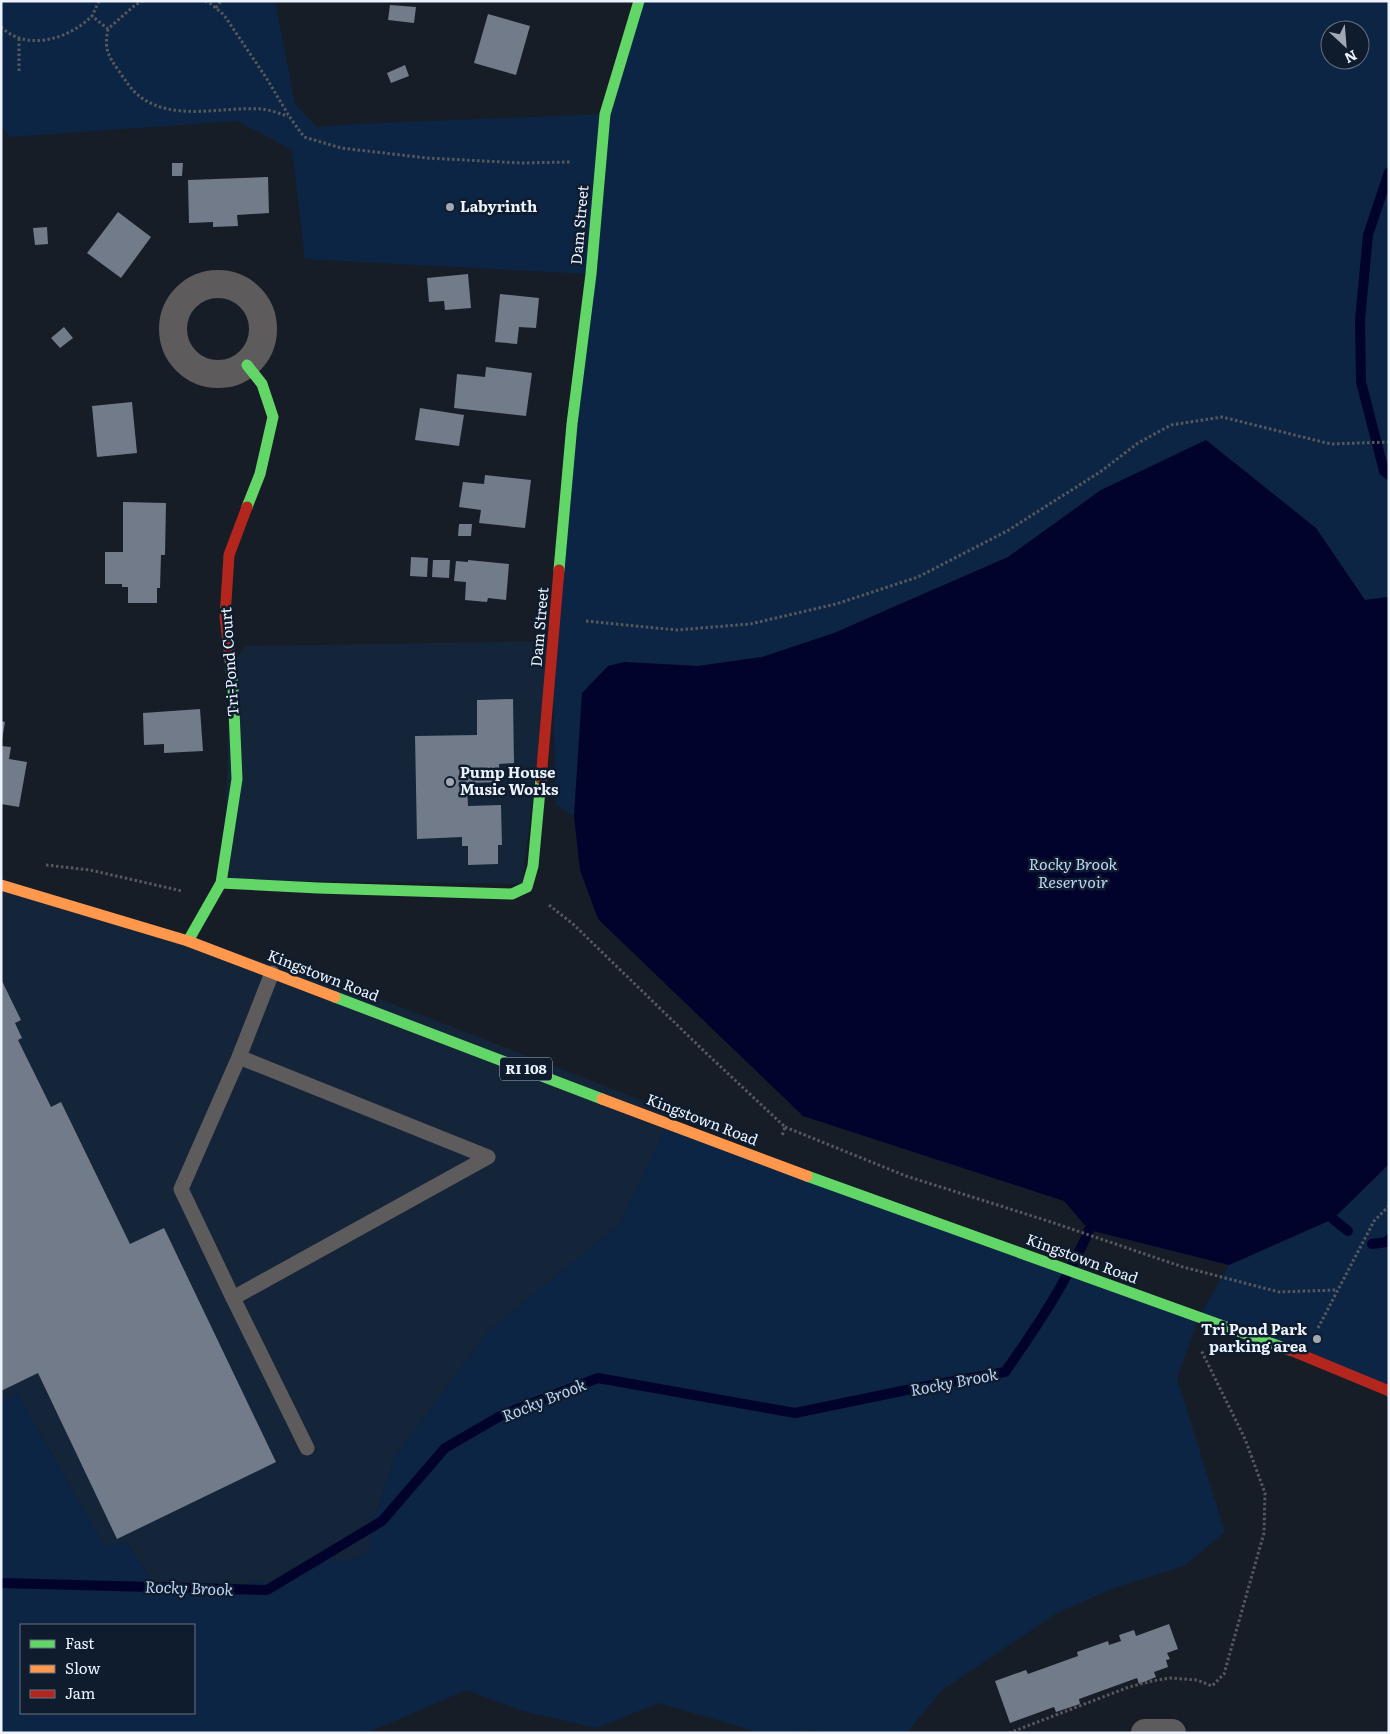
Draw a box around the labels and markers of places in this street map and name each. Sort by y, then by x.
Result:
place label: Labyrinth [460,194,537,217]
marker: Labyrinth [444,201,456,213]
place label: Pump House Music Works [460,760,559,800]
marker: Pump House Music Works [444,776,456,788]
place label: Tri Pond Park parking area [1201,1317,1308,1357]
marker: Tri Pond Park parking area [1311,1333,1323,1345]

